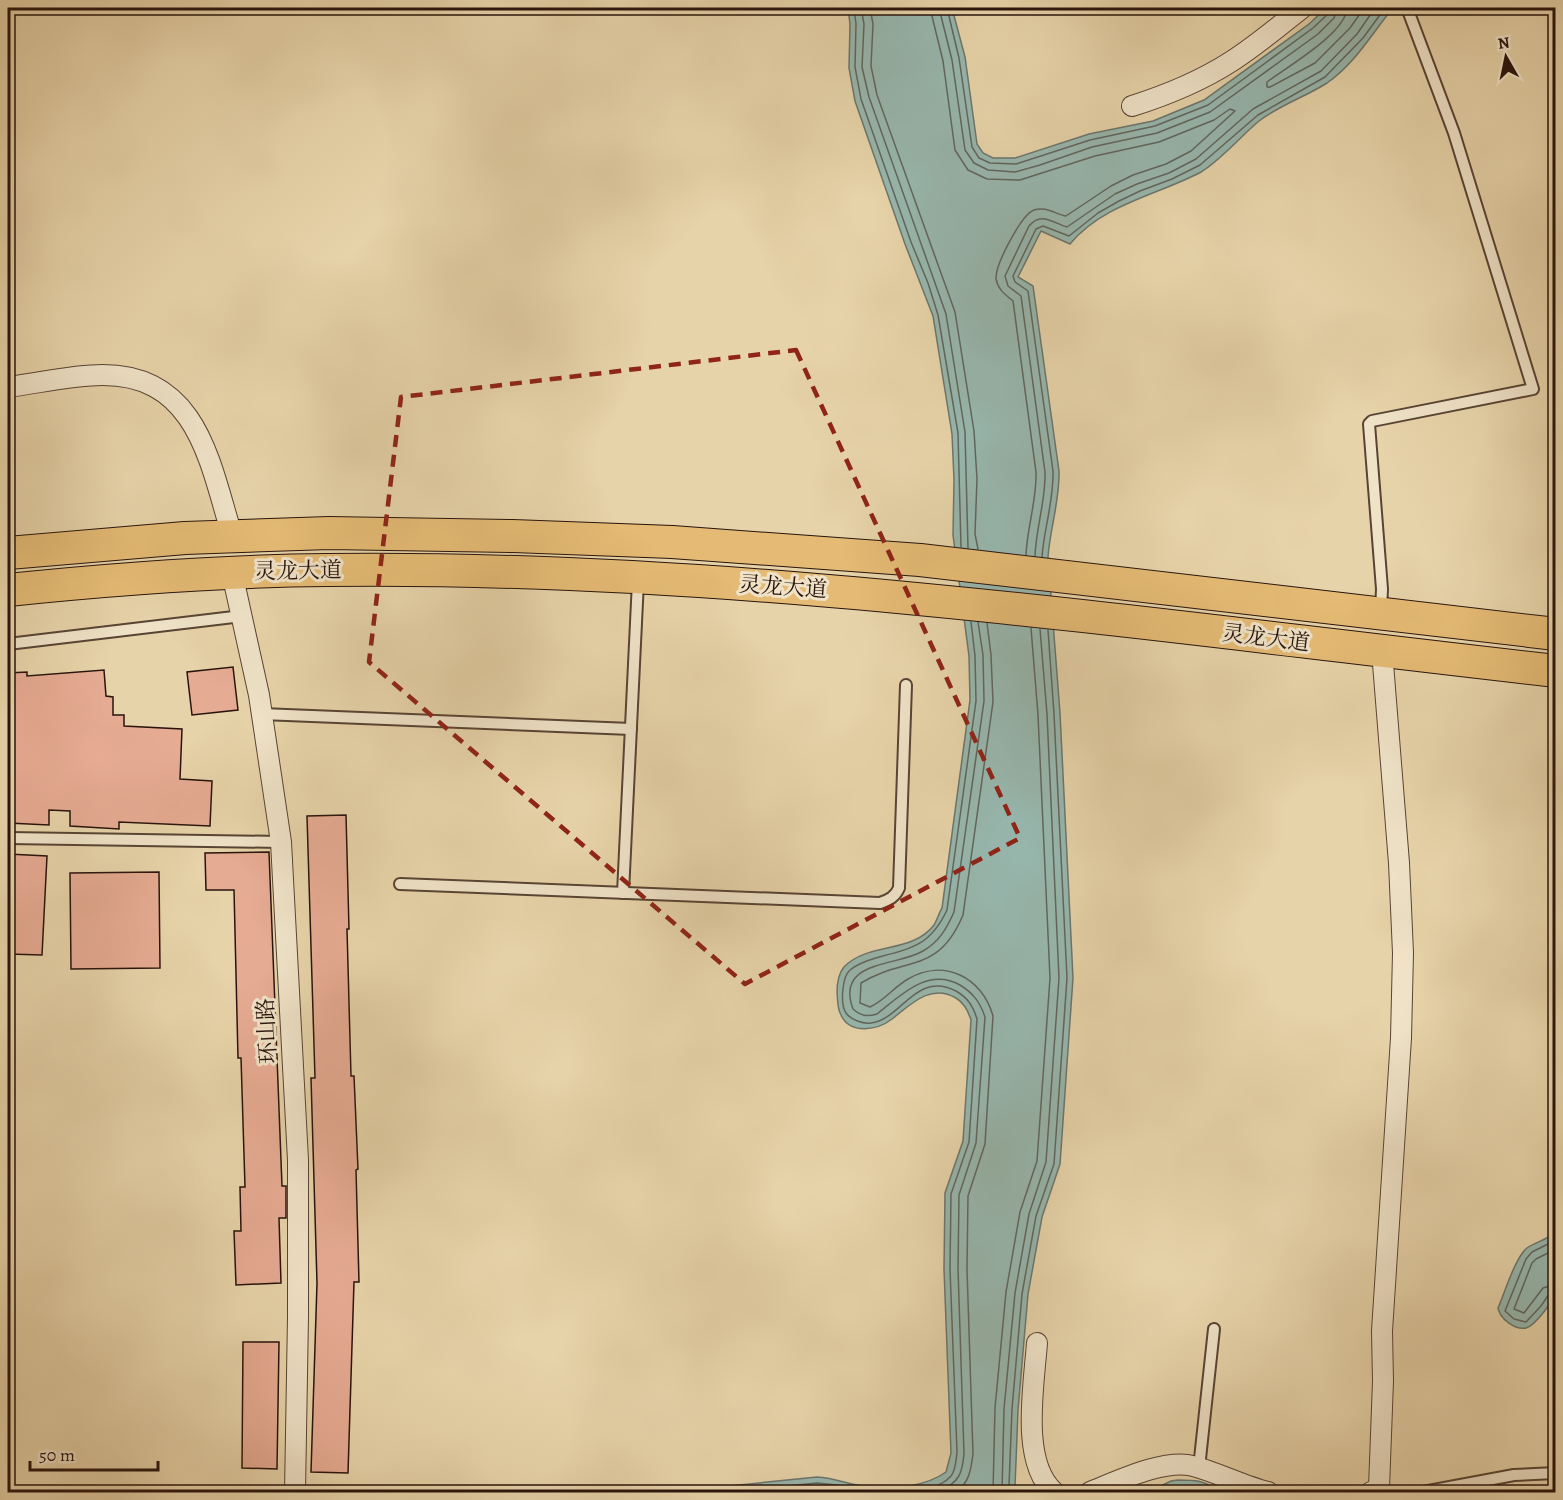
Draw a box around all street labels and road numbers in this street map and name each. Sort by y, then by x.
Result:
street label: 灵龙大道 [254,555,342,587]
street label: 灵龙大道 [738,569,828,605]
street label: 灵龙大道 [1220,618,1312,658]
street label: 环山路 [250,997,284,1065]

